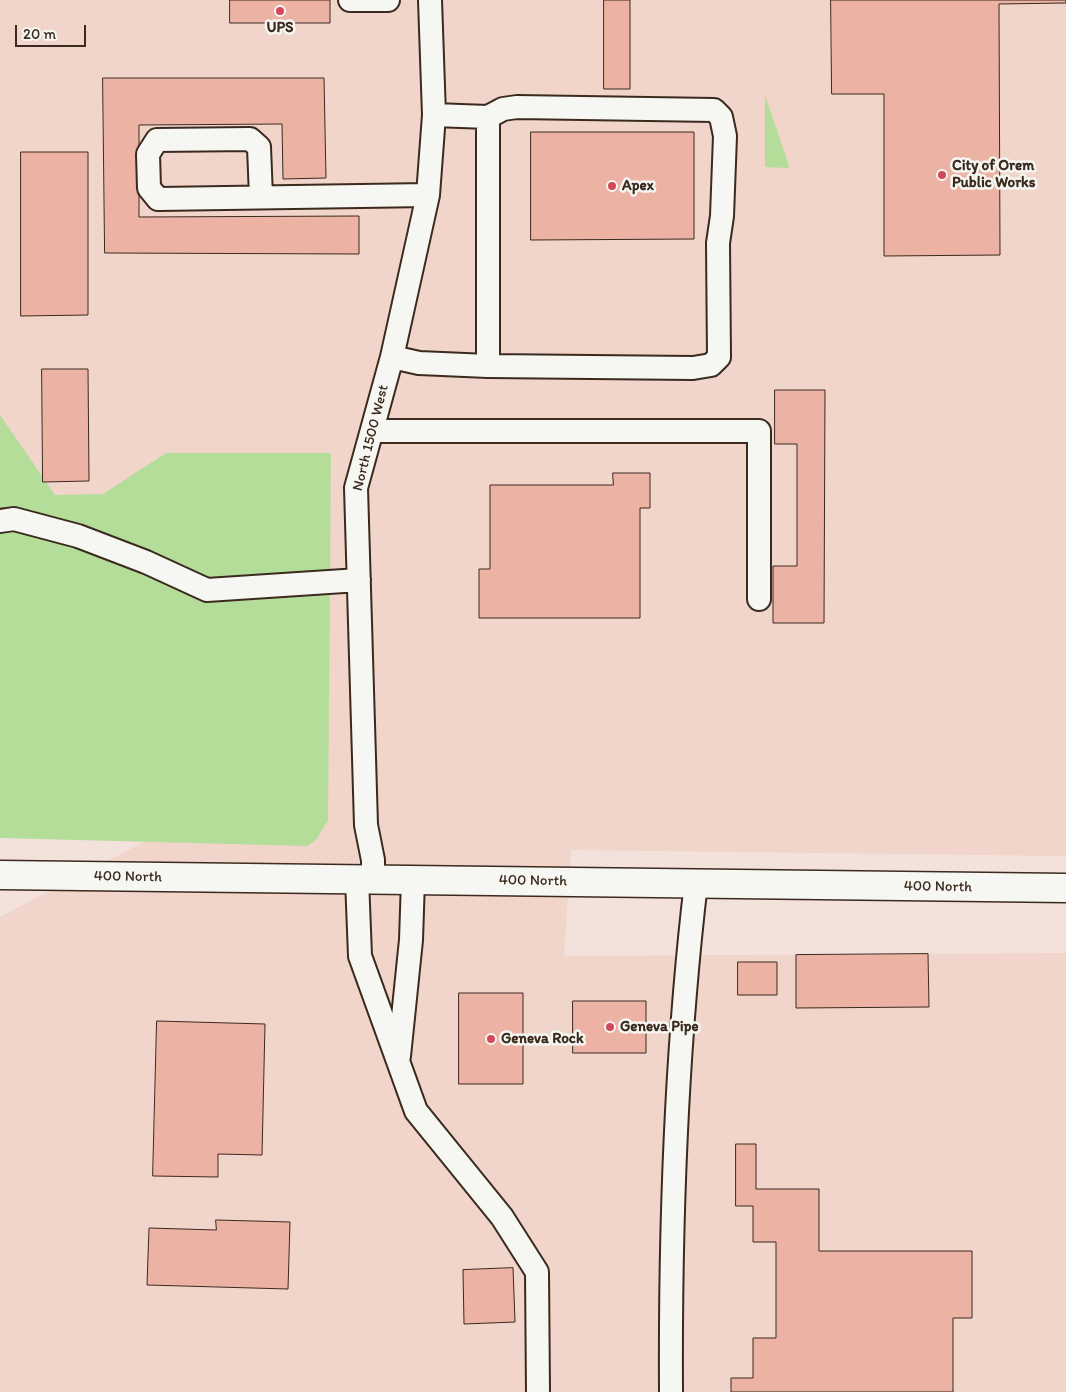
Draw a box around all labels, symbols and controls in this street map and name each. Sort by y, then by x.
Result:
marker: UPS [274,5,286,17]
scale bar [18,15,89,47]
place label: UPS [267,19,293,37]
text: 20 m [23,25,56,43]
place label: City of Orem Public Works [952,157,1036,192]
marker: City of Orem Public Works [936,169,948,181]
place label: Apex [622,177,654,195]
marker: Apex [606,180,618,192]
street label: North 1500 West [349,383,393,493]
street label: 400 North [94,867,162,887]
street label: 400 North [499,871,567,891]
street label: 400 North [904,877,972,897]
place label: Geneva Pipe [620,1018,699,1036]
marker: Geneva Pipe [604,1021,616,1033]
place label: Geneva Rock [501,1030,584,1048]
marker: Geneva Rock [485,1033,497,1045]

